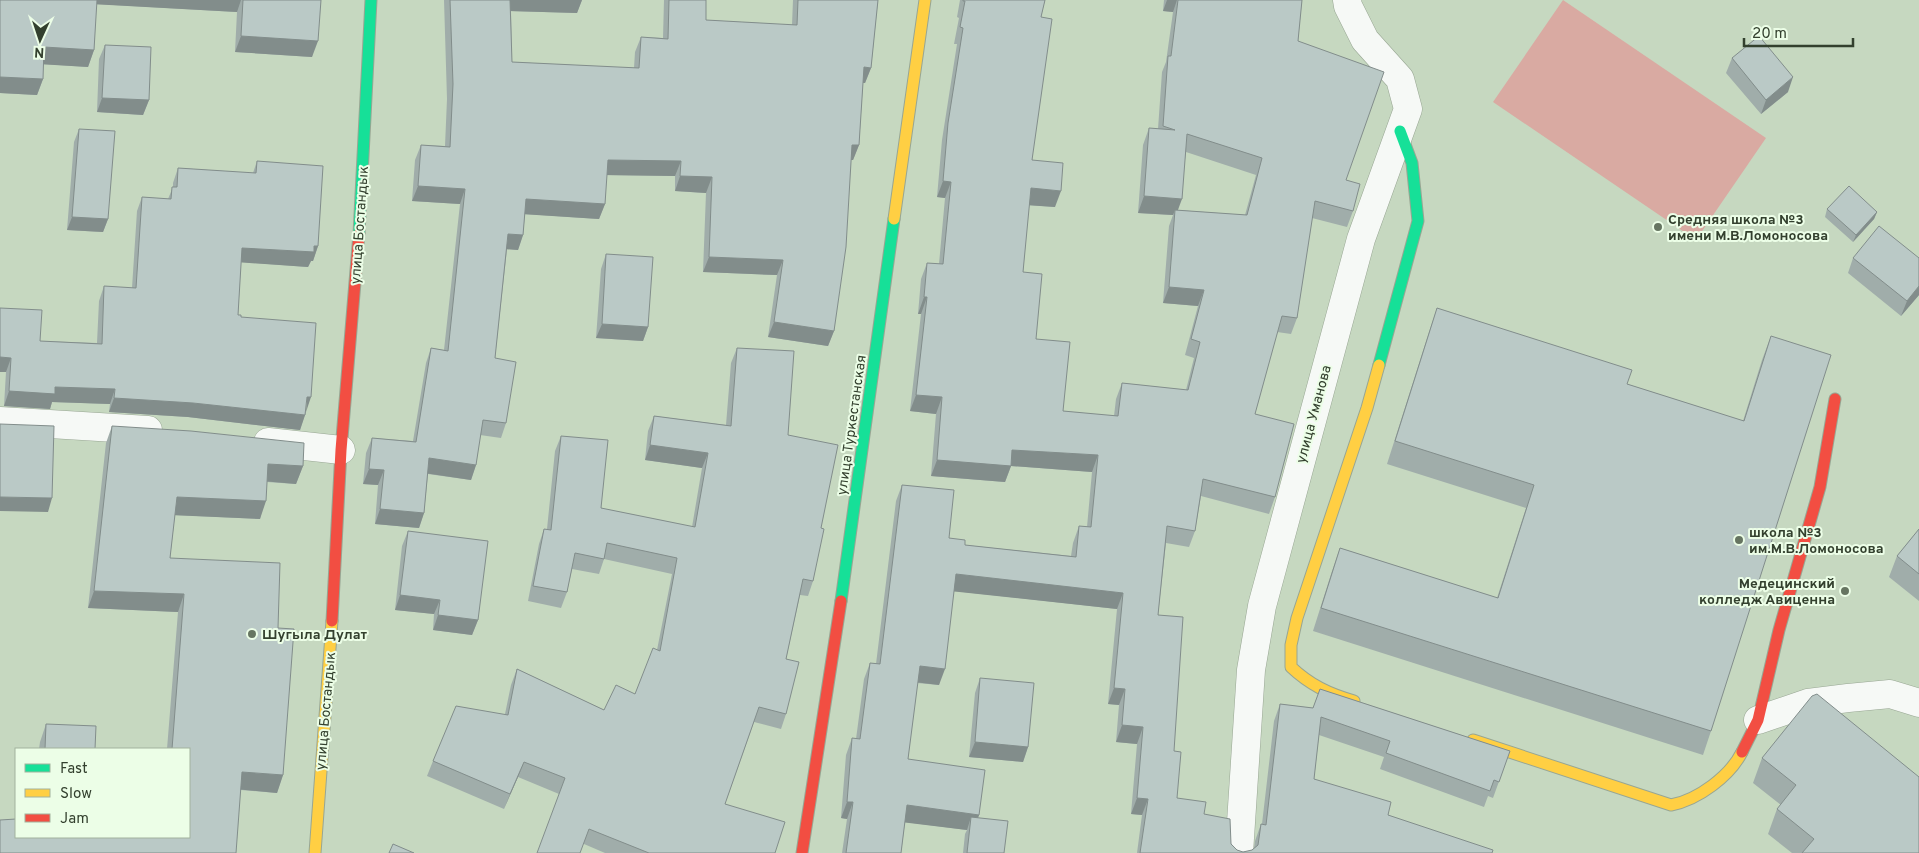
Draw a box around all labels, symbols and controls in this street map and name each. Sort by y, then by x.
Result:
north arrow [15,15,65,65]
scale bar [1744,15,1853,47]
text: 20 m [1752,25,1787,44]
text: N [34,43,45,60]
street label: улица Бостандык [348,165,373,285]
place label: Средняя школа №3 имени М.В.Ломоносова [1668,212,1828,245]
marker: Средняя школа №3 имени М.В.Ломоносова [1652,221,1664,233]
street label: улица Туркестанская [834,354,871,496]
street label: улица Уманова [1293,363,1336,465]
place label: школа №3 им.М.В.Ломоносова [1749,525,1884,558]
marker: школа №3 им.М.В.Ломоносова [1733,534,1745,546]
place label: Медецинский колледж Авиценна [1699,576,1835,609]
marker: Медецинский колледж Авиценна [1839,585,1851,597]
place label: Шугыла Дулат [262,627,368,644]
marker: Шугыла Дулат [246,628,258,640]
street label: улица Бостандык [313,651,340,771]
legend [15,748,190,838]
text: Fast [60,760,88,779]
text: Slow [60,785,92,804]
text: Jam [60,810,89,829]

